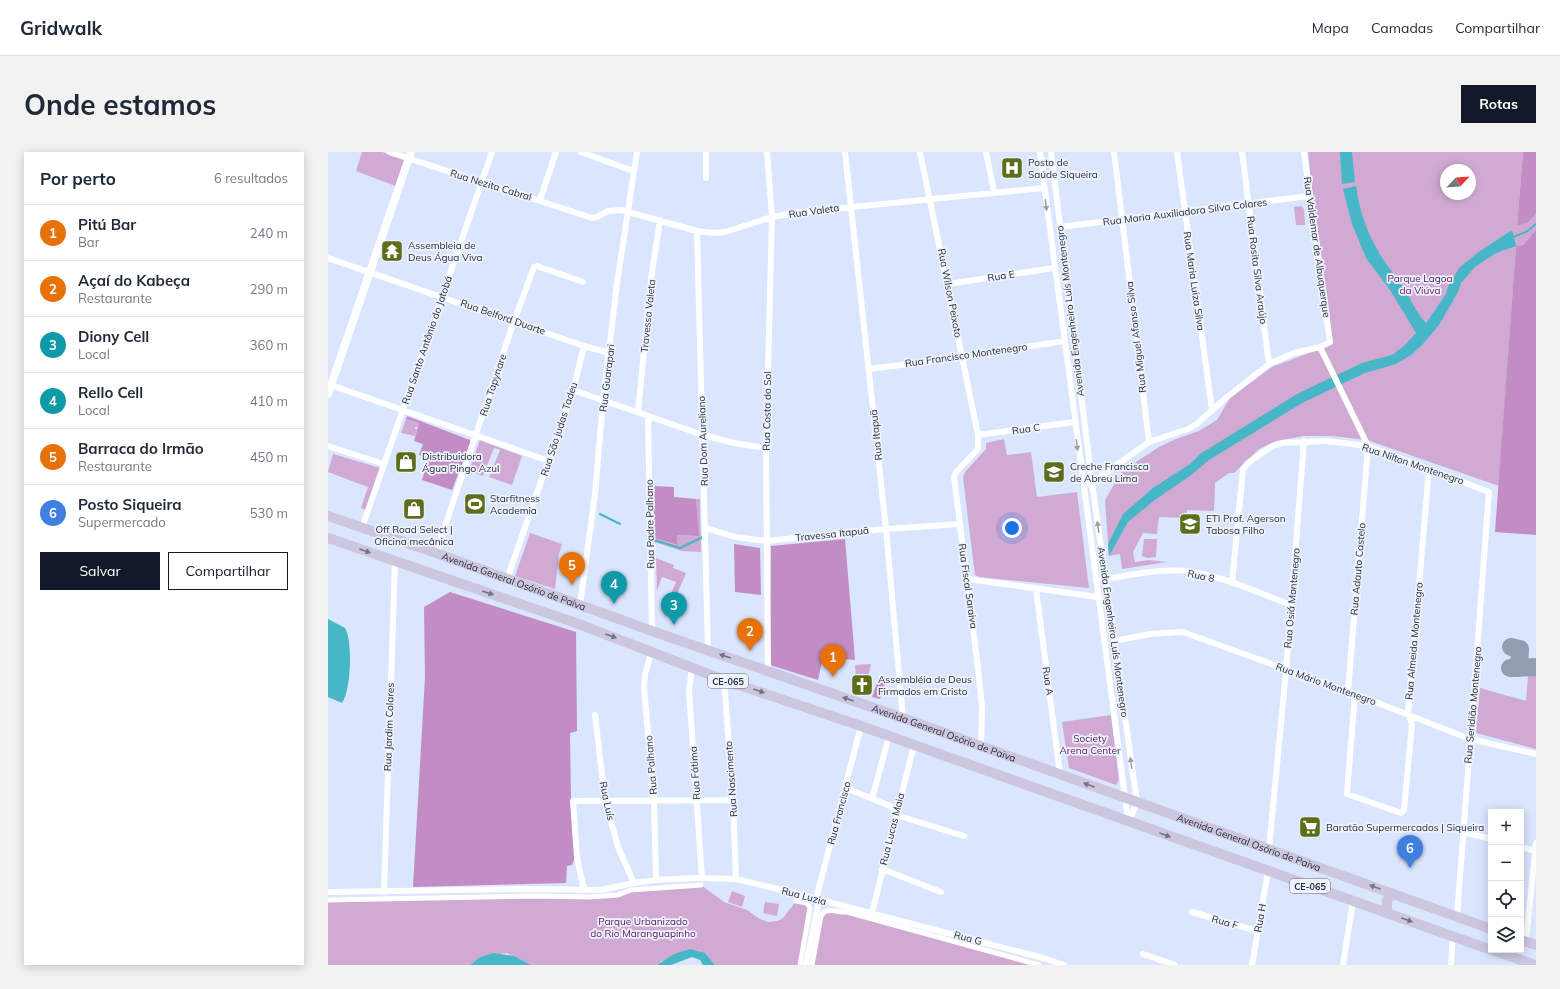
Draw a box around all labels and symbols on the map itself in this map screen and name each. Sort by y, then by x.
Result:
hospital icon: Posto de Saúde Siqueira [999,155,1025,181]
place label: Posto de Saúde Siqueira [1028,156,1098,181]
north arrow [1440,164,1476,200]
street label: Rua Nezita Cabral [449,166,533,204]
street label: Rua Valdemar de Albuquerque [1301,176,1333,318]
street label: Rua Maria Auxiliadora Silva Colares [1102,195,1268,229]
one-way arrow [1043,199,1049,211]
street label: Rua Valeta [788,201,840,221]
street label: Rua Rosita Silva Araújo [1244,215,1270,325]
street label: Avenida Engenheiro Luís Montenegro [1053,225,1087,397]
street label: Rua Maria Luiza Silva [1181,231,1207,331]
temple icon: Assembleia de Deus Água Viva [379,238,405,264]
place label: Assembleia de Deus Água Viva [408,239,483,264]
street label: Rua Wilson Peixoto [935,247,965,339]
street label: Rua E [987,267,1016,285]
park label: Parque Lagoa da Viúva [1388,272,1452,297]
street label: Rua Santo Antônio do Jatobá [399,274,455,406]
street label: Travessa Valeta [638,279,658,353]
street label: Rua Miguel Afonso Silva [1123,281,1149,393]
street label: Rua Belford Duarte [459,296,547,338]
street label: Rua Francisco Montenegro [904,340,1028,370]
street label: Rua Guarapari [596,343,618,413]
street label: Rua Tapynare [477,352,509,418]
street label: Rua Costa do Sol [760,371,774,451]
street label: Rua São judas Tadeu [538,380,580,478]
street label: Rua Dom Aureliano [695,395,711,486]
street label: Rua Itapuã [867,409,885,461]
street label: Rua C [1011,421,1041,437]
one-way arrow [1074,439,1080,451]
street label: Rua Nilton Montenegro [1360,440,1466,488]
shop icon: Distribuidora Água Pingo Azul [393,449,419,475]
place label: Distribuidora Água Pingo Azul [422,450,500,475]
school or university icon: Creche Francisca de Abreu Lima [1041,459,1067,485]
place label: Creche Francisca de Abreu Lima [1070,460,1149,485]
street label: Rua Padre Palhano [643,479,657,569]
sports icon: Starfitness Academia [462,491,488,517]
place label: Starfitness Academia [490,492,540,517]
shop icon: Off Road Select | Oficina mecânica [401,496,427,522]
school or university icon: ETI Prof. Agerson Tabosa Filho [1177,511,1203,537]
place label: ETI Prof. Agerson Tabosa Filho [1206,512,1286,537]
your location [1002,518,1022,538]
one-way arrow [1095,521,1101,533]
street label: Rua Adauto Castelo [1347,522,1369,616]
place label: Off Road Select | Oficina mecânica [374,523,454,548]
street label: Travessa Itapuã [795,524,869,544]
street label: Rua Fiscal Saraiva [956,543,980,629]
street label: Avenida Engenheiro Luís Montenegro [1095,546,1131,718]
street label: Rua Osiá Montenegro [1281,547,1303,649]
one-way arrow [359,549,371,555]
street label: Avenida General Osório de Paiva [440,549,588,613]
pin: 5 [559,552,585,585]
street label: Rua 8 [1186,567,1216,585]
pin: 4 [601,571,627,604]
street label: Rua Almeida Montenegro [1402,581,1426,700]
one-way arrow [482,591,494,597]
pin: 3 [661,592,687,625]
pin: 2 [737,618,763,651]
one-way arrow [605,634,617,640]
pin: 1 [820,644,846,677]
street label: Rua Seridião Montenegro [1461,646,1485,764]
one-way arrow [719,653,731,659]
street label: Rua Mário Montenegro [1274,660,1378,708]
street label: Rua A [1040,666,1057,697]
church icon: Assembléia de Deus Firmados em Cristo [849,672,875,698]
place label: Assembléia de Deus Firmados em Cristo [878,673,972,698]
road number: CE-065 [708,674,748,688]
street label: Rua Jardim Colares [381,683,397,771]
one-way arrow [753,689,765,695]
one-way arrow [842,696,854,702]
street label: Avenida General Osório de Paiva [870,701,1018,765]
park label: Society Arena Center [1059,732,1121,757]
street label: Rua Palhano [642,735,660,795]
street label: Rua Nascimento [722,740,740,818]
street label: Rua Fátima [687,746,703,800]
one-way arrow [1128,757,1134,769]
street label: Rua Luís [597,780,617,822]
street label: Rua Francisco [824,780,854,846]
one-way arrow [1083,781,1095,787]
street label: Rua Lucas Maia [877,792,907,866]
street label: Avenida General Osório de Paiva [1175,810,1323,874]
supermarket icon: Baratão Supermercados | Siqueira [1297,814,1323,840]
place label: Baratão Supermercados | Siqueira [1326,821,1484,834]
one-way arrow [1160,832,1172,838]
pin: 6 [1397,835,1423,868]
road number: CE-065 [1290,879,1330,893]
street label: Rua Luzia [780,884,828,908]
one-way arrow [1369,884,1381,890]
street label: Rua H [1251,903,1269,933]
street label: Rua F [1210,912,1240,932]
park label: Parque Urbanizado do Rio Maranguapinho [590,915,696,940]
one-way arrow [1401,917,1413,923]
street label: Rua G [952,928,984,948]

